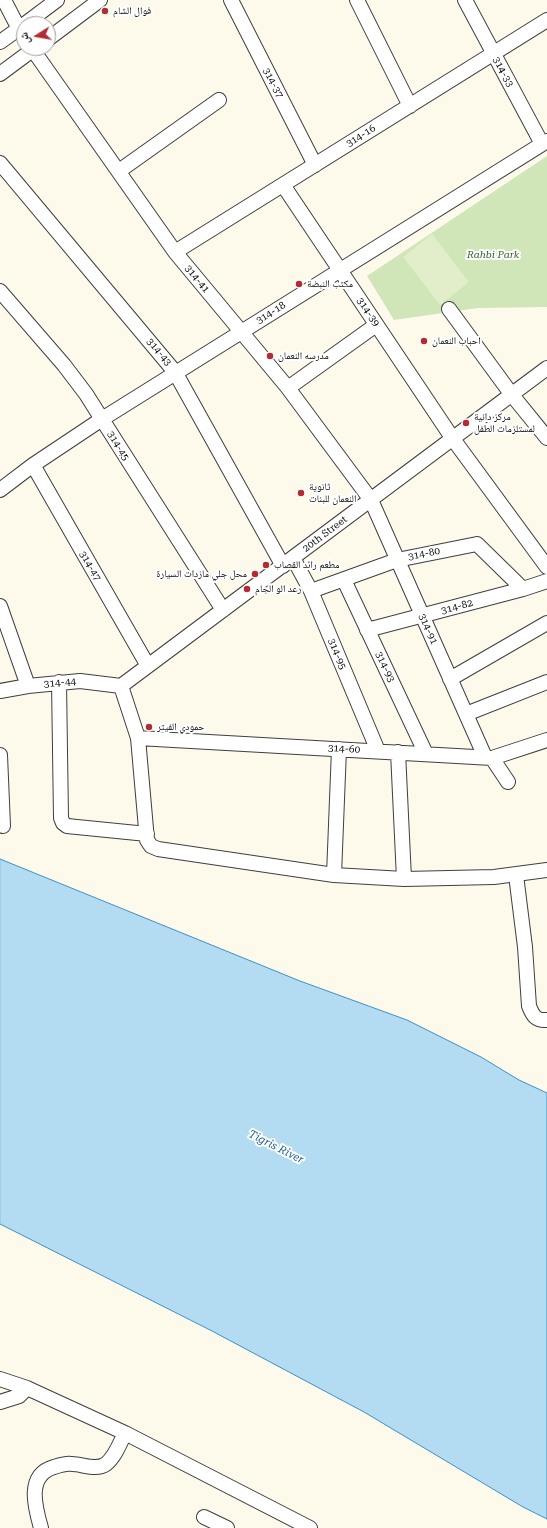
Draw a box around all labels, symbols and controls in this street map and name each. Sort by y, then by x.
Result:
place label: فوال الشام [113,5,151,17]
marker: فوال الشام [100,6,110,16]
north arrow [16,16,56,56]
text: ش [17,31,32,45]
street label: 314-33 [490,55,516,89]
street label: 314-37 [260,66,286,100]
street label: 314-16 [344,122,378,150]
park label: Rahbi Park [467,249,519,261]
street label: 314-41 [182,263,212,295]
place label: مكتب النبضة [307,278,353,290]
marker: مكتب النبضة [294,279,304,289]
street label: 314-39 [354,295,382,329]
street label: 314-18 [254,299,288,327]
place label: احباب النعمان [432,335,481,347]
street label: 314-43 [144,336,174,368]
marker: احباب النعمان [419,336,429,346]
place label: مدرسه النعمان [278,350,329,362]
marker: مدرسه النعمان [265,351,275,361]
place label: مركز دانية لمستلزمات الطفل [474,411,535,434]
marker: مركز دانية لمستلزمات الطفل [461,418,471,428]
street label: 314-45 [105,429,131,463]
place label: ثانوية النعمان للبنات [309,481,356,504]
marker: ثانوية النعمان للبنات [296,488,306,498]
street label: 20th Street [300,513,350,555]
street label: 314-80 [407,545,441,563]
street label: 314-47 [77,549,103,583]
place label: مطعم رائد القصاب [274,559,339,571]
marker: مطعم رائد القصاب [261,560,271,570]
place label: محل جلي مازدات السيارة [156,568,247,580]
marker: محل جلي مازدات السيارة [250,569,260,579]
place label: رعد الو الجام [255,583,301,595]
marker: رعد الو الجام [242,584,252,594]
street label: 314-82 [440,597,474,617]
street label: 314-91 [416,612,440,646]
street label: 314-95 [325,637,349,671]
street label: 314-93 [373,650,397,684]
street label: 314-44 [43,676,77,690]
place label: حمودي الفيتر [157,721,205,733]
marker: حمودي الفيتر [144,722,154,732]
street label: 314-60 [328,742,360,756]
water label: Tigris River [246,1127,306,1167]

